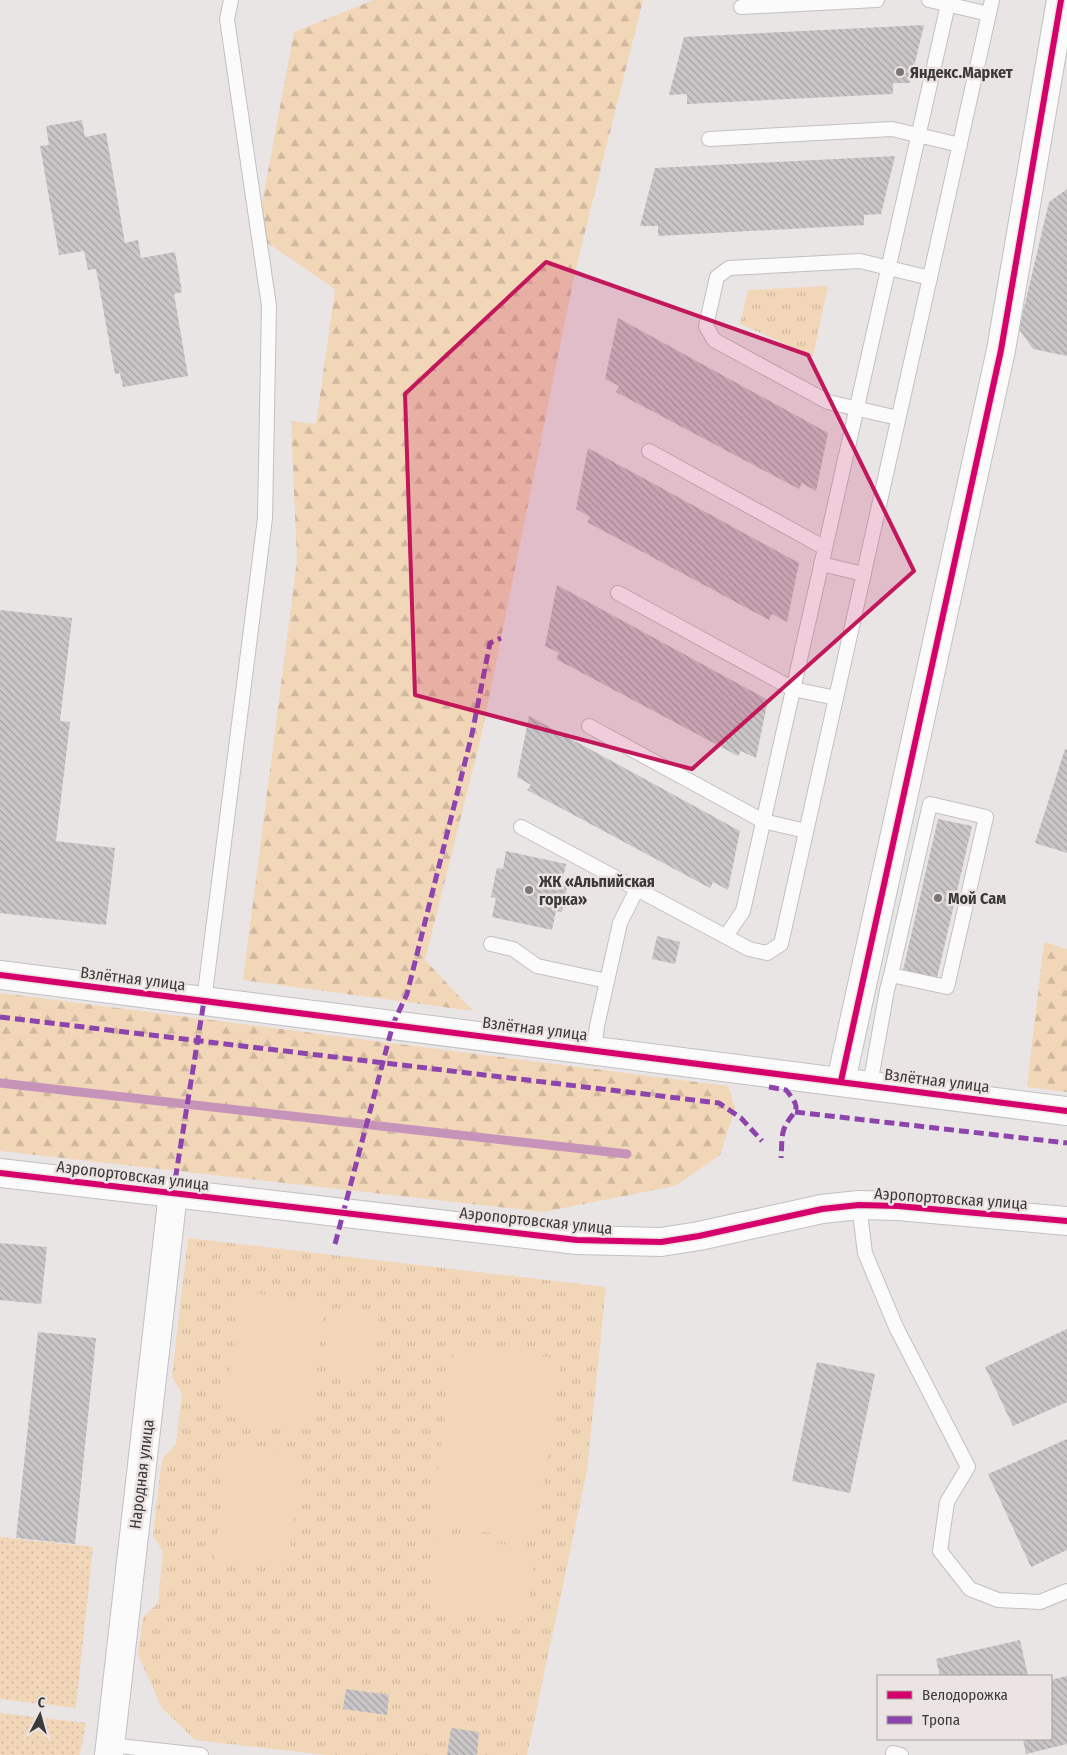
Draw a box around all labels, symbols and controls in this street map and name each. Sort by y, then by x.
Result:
place label: Яндекс.Маркет [910,63,1013,82]
marker: Яндекс.Маркет [894,66,906,78]
place label: ЖК «Альпийская горка» [538,872,655,909]
marker: ЖК «Альпийская горка» [523,884,535,896]
place label: Мой Сам [948,889,1006,908]
marker: Мой Сам [932,892,944,904]
street label: Взлётная улица [79,963,187,994]
street label: Взлётная улица [481,1013,589,1044]
street label: Взлётная улица [883,1065,991,1096]
street label: Аэропортовская улица [56,1157,210,1194]
street label: Аэропортовская улица [874,1184,1028,1213]
street label: Аэропортовская улица [459,1203,613,1238]
street label: Народная улица [125,1418,158,1530]
legend [877,1675,1052,1740]
text: Велодорожка [922,1686,1008,1704]
north arrow [15,1690,65,1740]
text: С [37,1694,46,1711]
text: Тропа [922,1711,960,1729]

